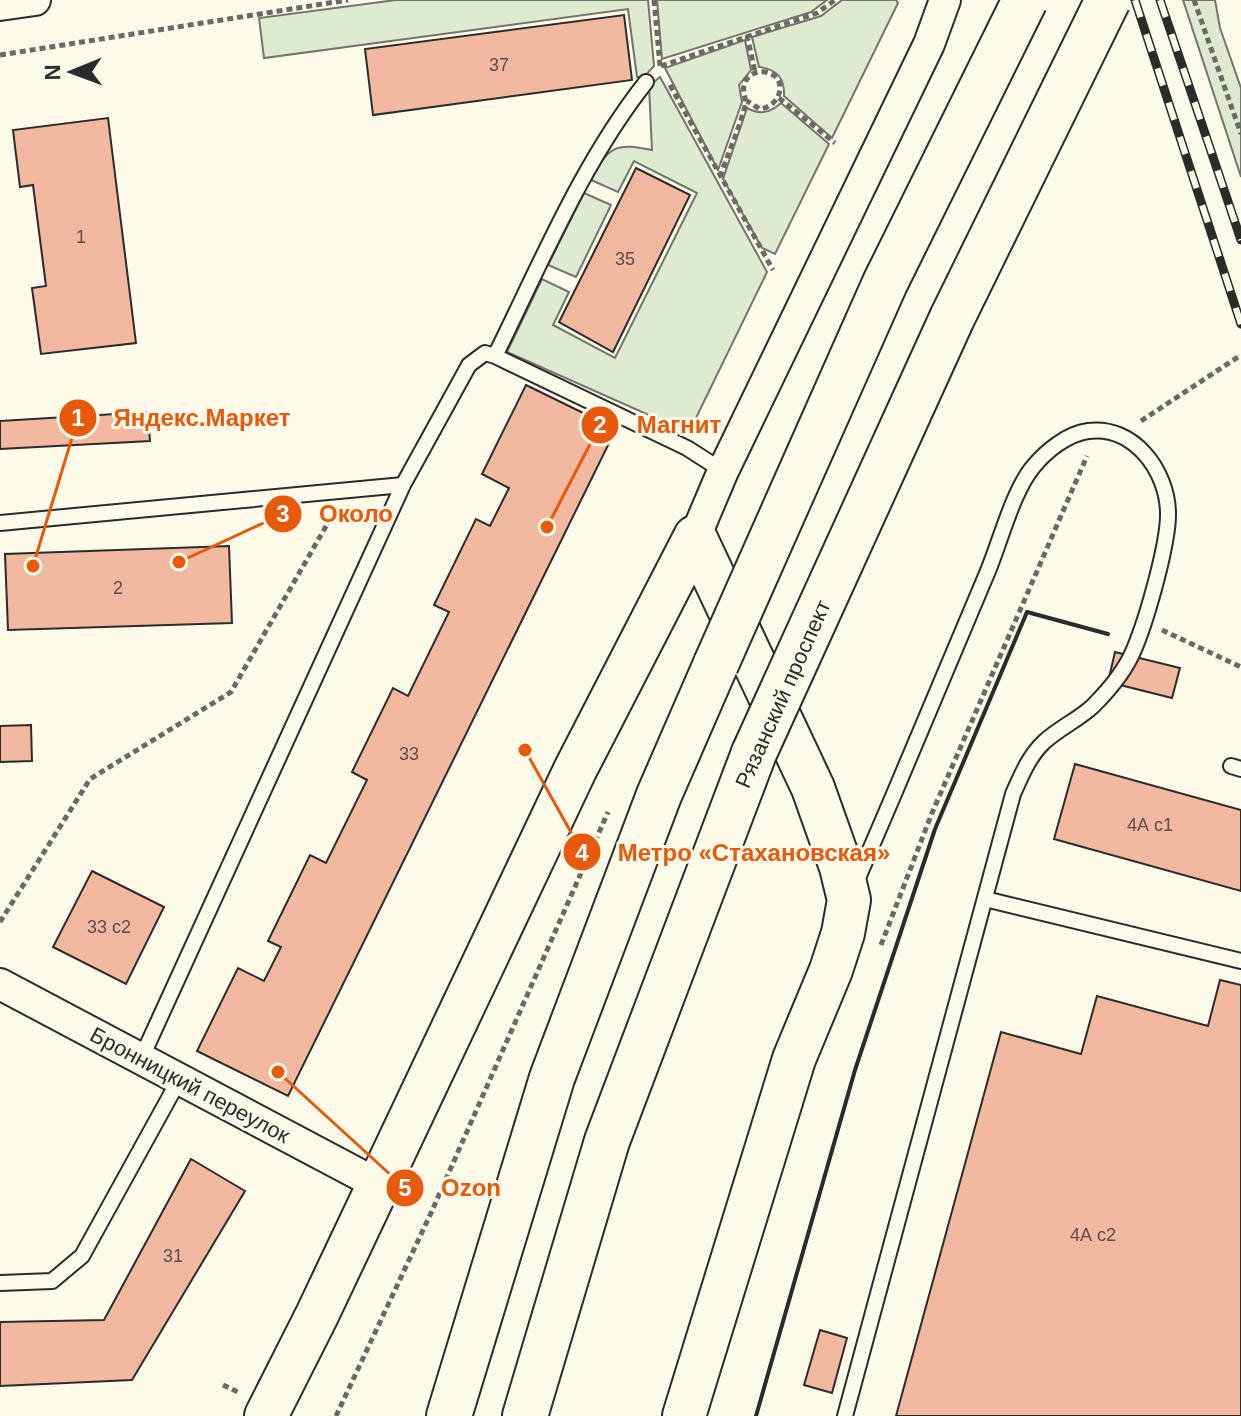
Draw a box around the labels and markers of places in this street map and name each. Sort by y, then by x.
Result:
callout: Яндекс.Маркет [58,394,307,442]
callout: Магнит [580,401,737,449]
callout: Около [263,490,409,538]
callout: Метро «Стахановская» [562,828,906,876]
callout: Ozon [385,1164,517,1212]

